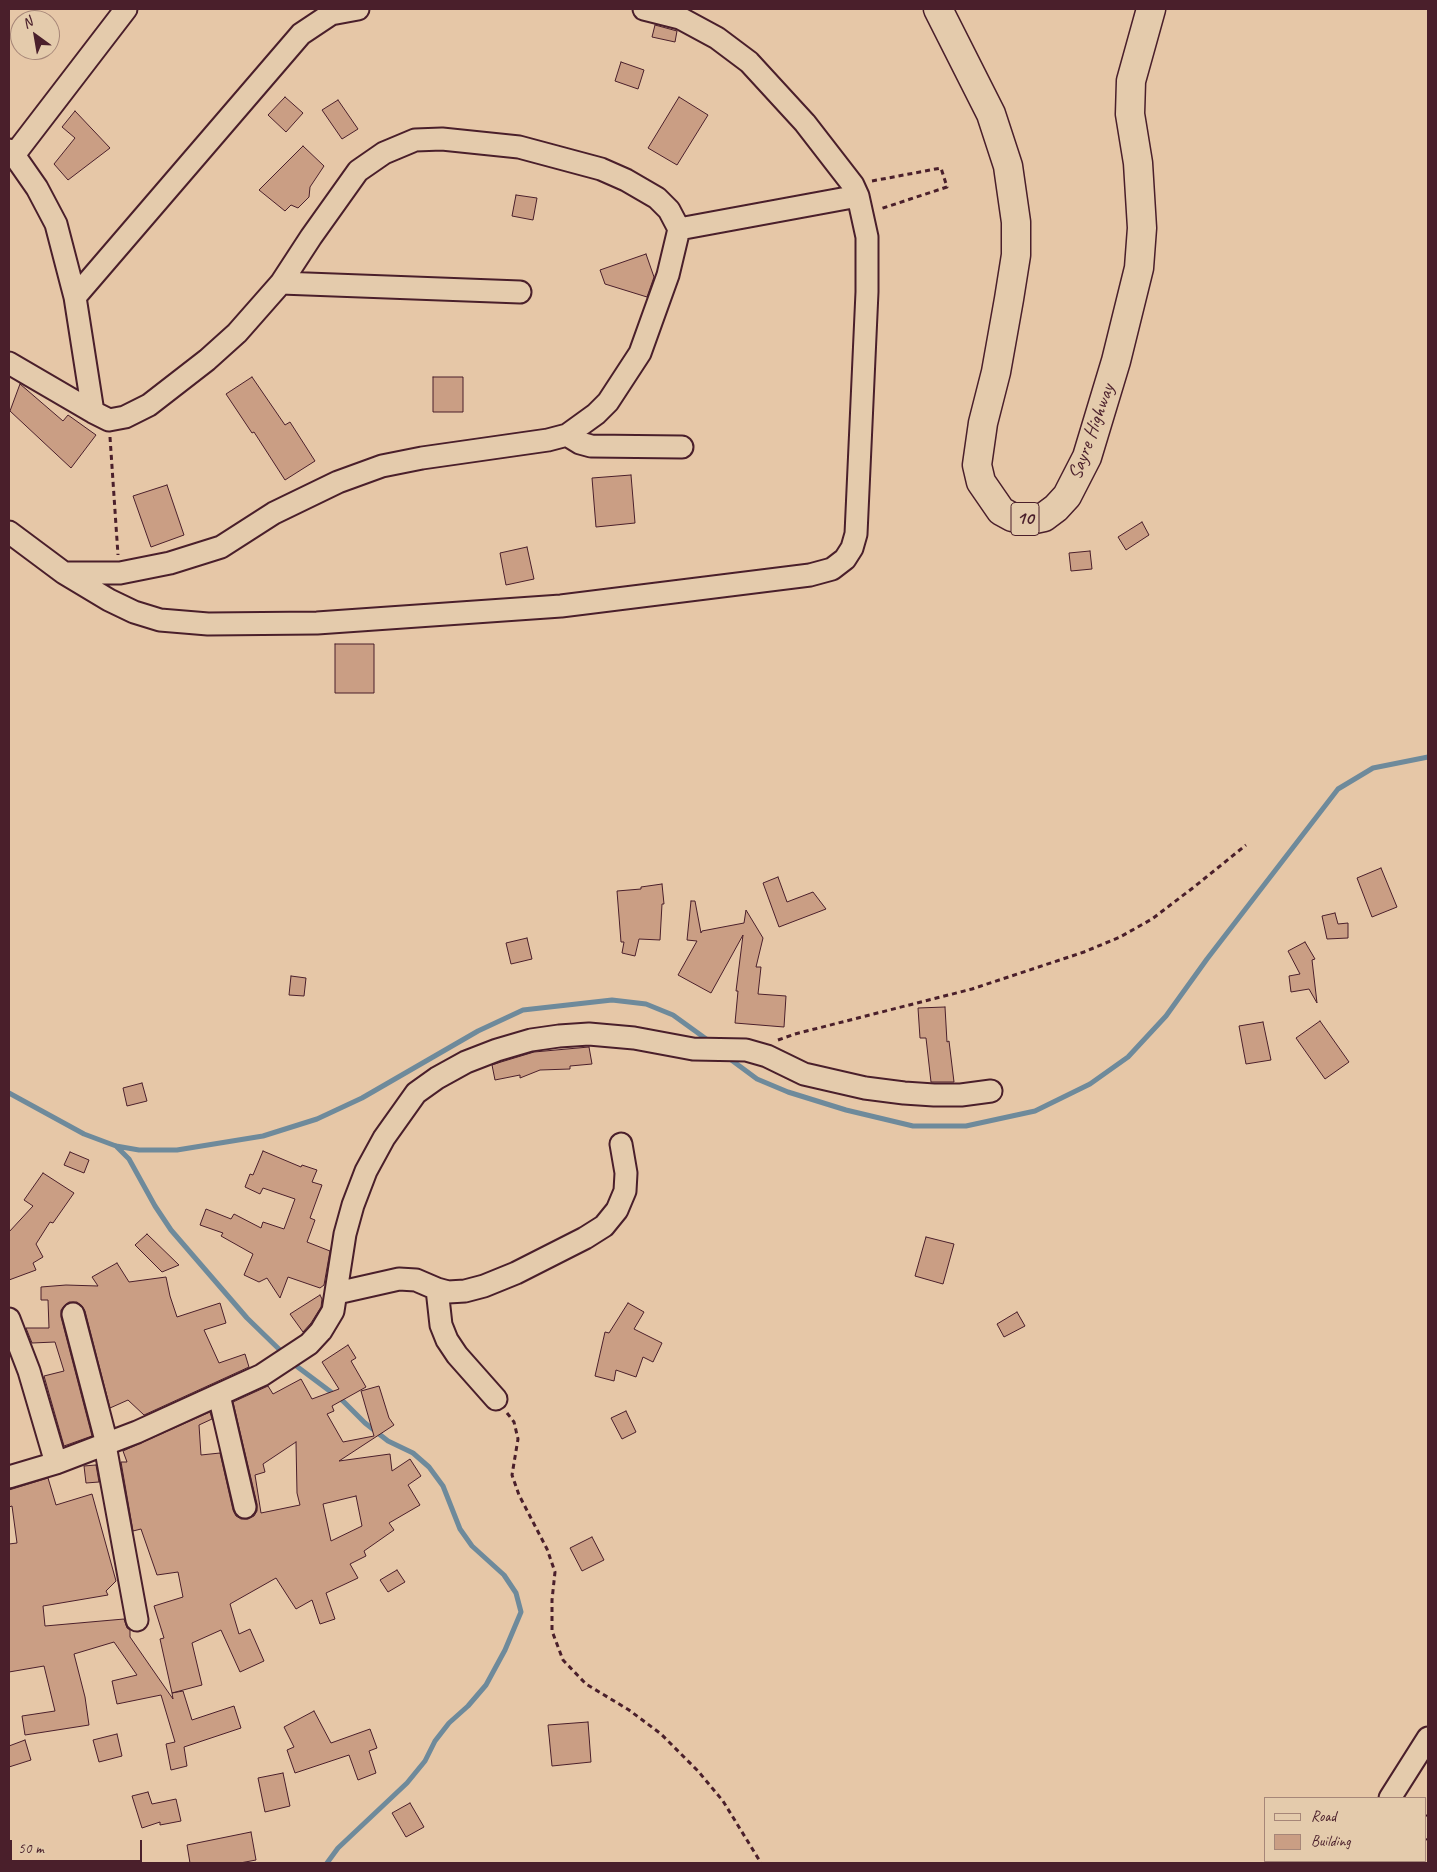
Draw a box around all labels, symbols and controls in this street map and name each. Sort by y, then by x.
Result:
north arrow [10,10,60,60]
text: N [19,13,35,32]
street label: Sayre Highway [1064,381,1120,483]
road number: 10 [1011,502,1039,536]
legend [1264,1797,1427,1862]
text: Road [1311,1807,1336,1826]
scale bar [12,1830,145,1862]
text: Building [1311,1832,1350,1851]
text: 50 m [18,1839,44,1858]

